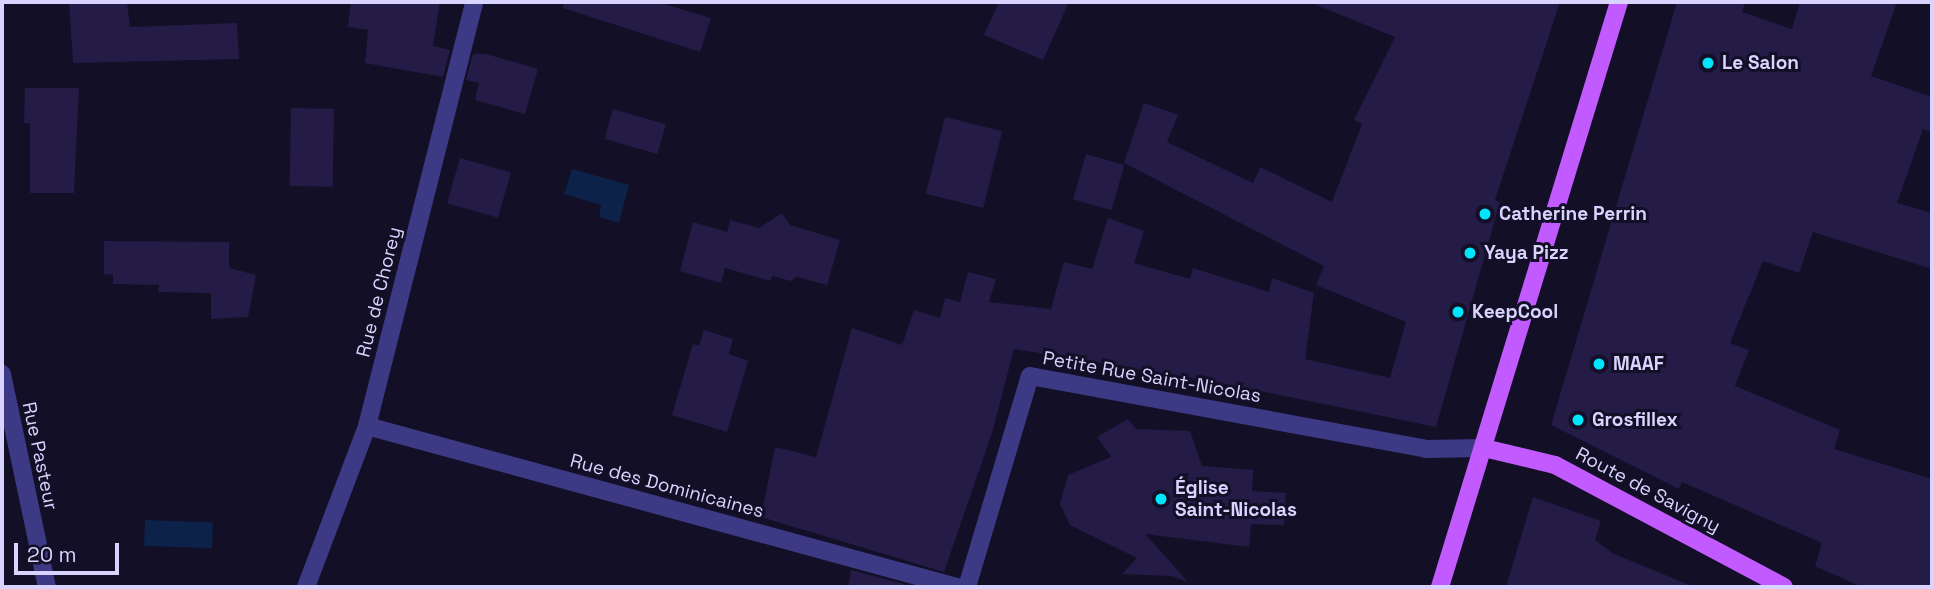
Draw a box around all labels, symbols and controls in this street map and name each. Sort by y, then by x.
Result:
place label: Le Salon [1722,52,1799,74]
marker: Le Salon [1700,55,1716,71]
place label: Catherine Perrin [1499,203,1647,225]
marker: Catherine Perrin [1477,206,1493,222]
street label: Rue de Chorey [352,225,406,359]
place label: Yaya Pizz [1484,242,1569,264]
marker: Yaya Pizz [1462,245,1478,261]
place label: KeepCool [1472,301,1558,323]
marker: KeepCool [1450,304,1466,320]
street label: Petite Rue Saint-Nicolas [1041,347,1263,407]
place label: MAAF [1613,353,1664,375]
marker: MAAF [1591,356,1607,372]
street label: Rue Pasteur [17,400,63,512]
place label: Grosfillex [1592,409,1678,431]
marker: Grosfillex [1570,412,1586,428]
street label: Route de Savigny [1572,442,1724,538]
street label: Rue des Dominicaines [568,449,766,523]
place label: Église Saint-Nicolas [1175,477,1297,521]
marker: Église Saint-Nicolas [1153,491,1169,507]
scale bar [18,530,122,574]
text: 20 m [27,541,77,568]

